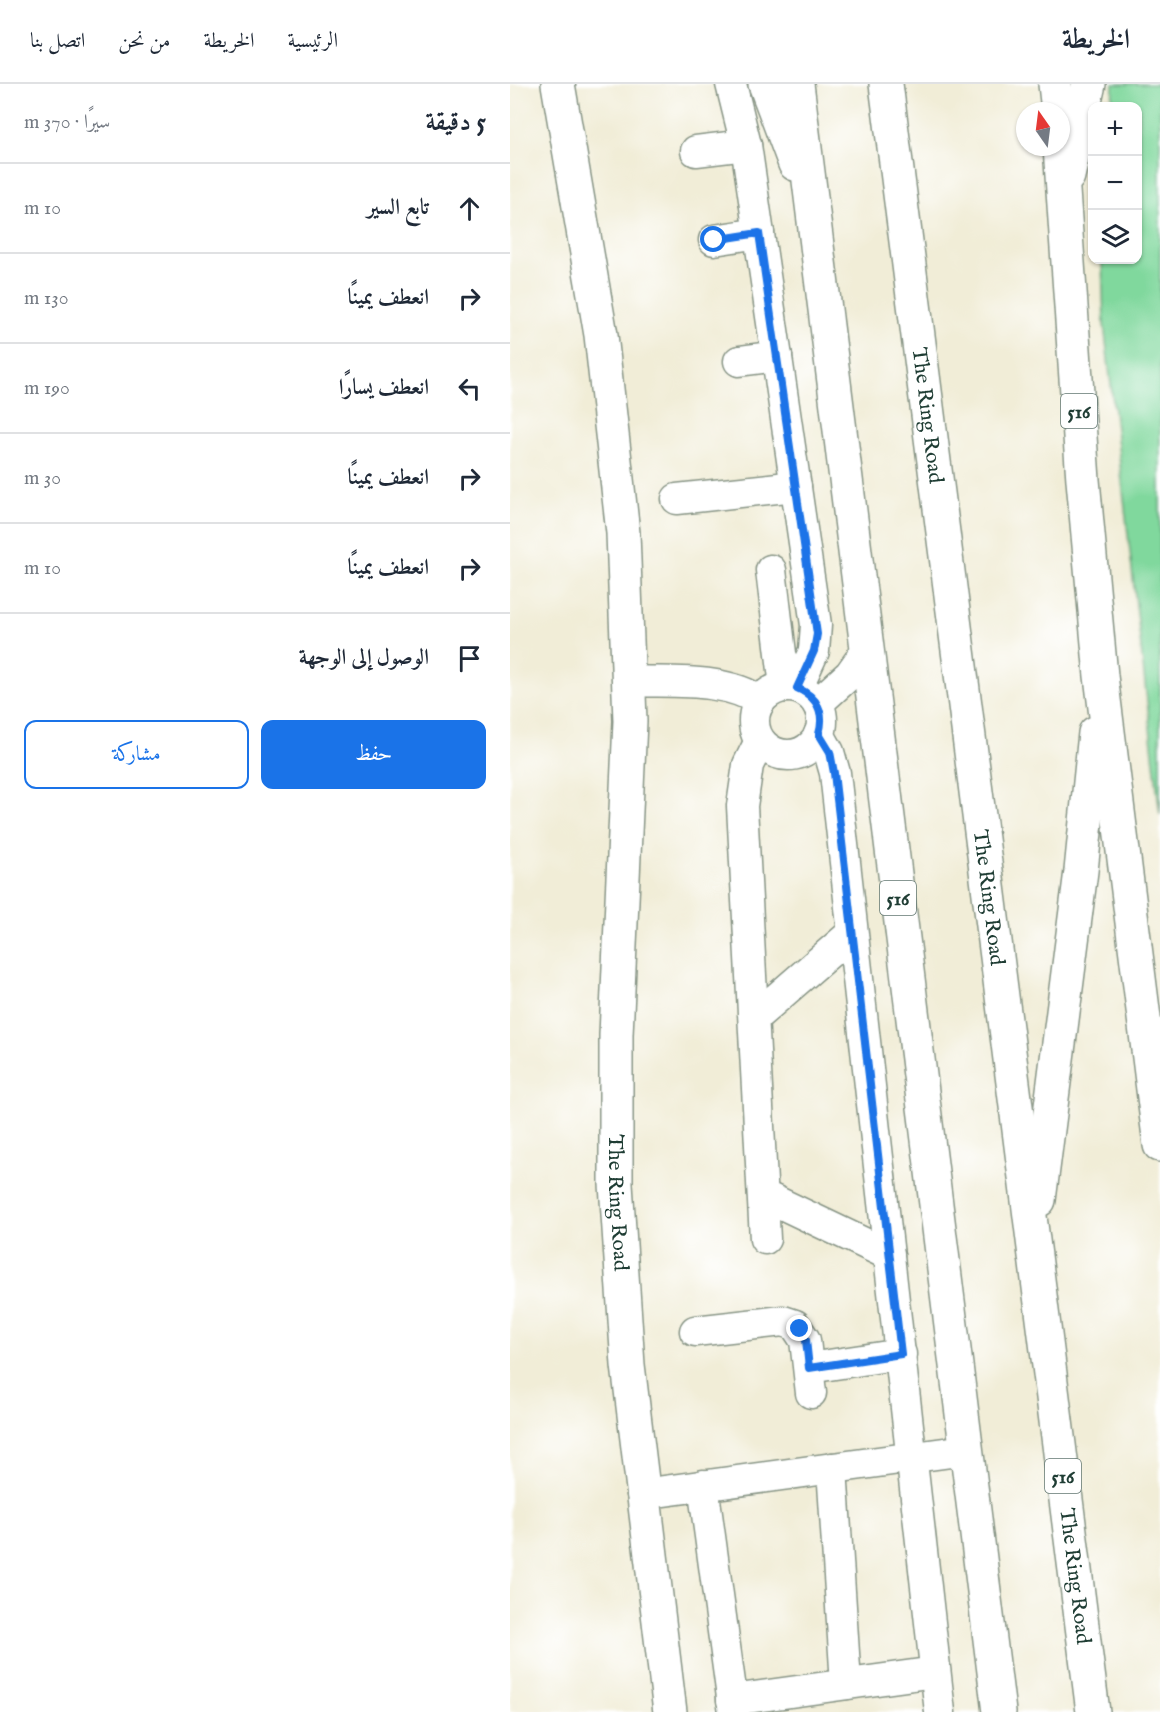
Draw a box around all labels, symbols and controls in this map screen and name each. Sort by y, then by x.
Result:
text: الخريطة [1062,23,1130,58]
text: اتصل بنا [30,28,85,55]
text: من نحن [118,28,170,55]
text: الخريطة [203,28,255,55]
text: الرئيسية [288,28,338,55]
north arrow [1016,102,1070,156]
map controls [1088,102,1142,264]
button: + [1088,102,1142,156]
text: 5 دقيقة [426,106,486,139]
text: سيرًا · 370 m [24,110,110,135]
button: − [1088,156,1142,210]
icon: ahead [453,192,486,225]
text: تابع السير [367,194,429,222]
text: 10 m [24,196,61,221]
button: layers [1088,210,1142,264]
route start [700,226,726,252]
icon: right [453,282,486,315]
text: انعطف يمينًا [348,284,429,312]
text: 130 m [24,286,69,311]
street label: The Ring Road [905,346,949,486]
icon: left [453,372,486,405]
text: انعطف يسارًا [339,374,429,402]
text: 190 m [24,376,70,401]
road number: 516 [1061,394,1097,428]
icon: right [453,462,486,495]
text: انعطف يمينًا [348,464,429,492]
text: 30 m [24,466,61,491]
icon: right [453,552,486,585]
text: انعطف يمينًا [348,554,429,582]
text: 10 m [24,556,61,581]
icon: arrive [453,642,486,675]
text: الوصول إلى الوجهة [299,644,429,672]
button: مشاركة [24,720,249,789]
button: حفظ [261,720,486,789]
street label: The Ring Road [966,828,1010,968]
road number: 516 [880,881,916,915]
street label: The Ring Road [601,1134,634,1273]
route end [786,1315,812,1341]
road number: 516 [1045,1459,1081,1493]
street label: The Ring Road [1052,1507,1096,1647]

